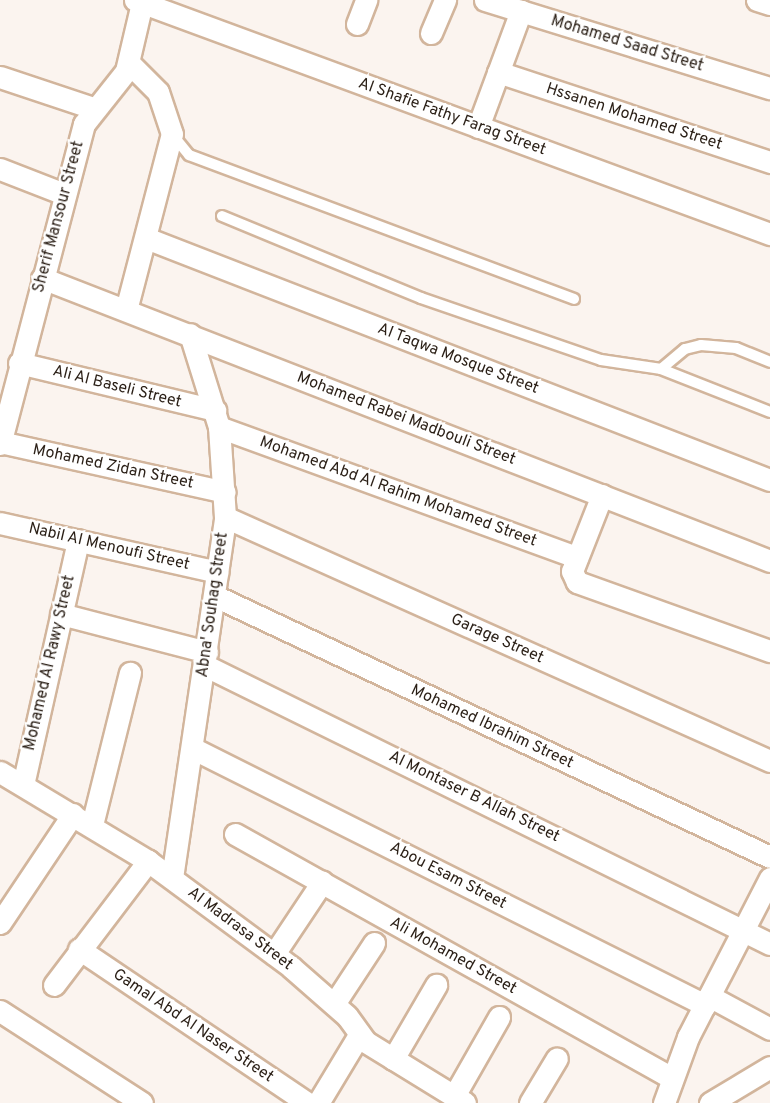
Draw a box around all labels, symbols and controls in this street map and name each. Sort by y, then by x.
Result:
street label: Mohamed Saad Street [548,12,706,76]
street label: Al Shafie Fathy Farag Street [356,74,548,160]
street label: Hssanen Mohamed Street [543,79,725,155]
street label: Sherif Mansour Street [29,139,89,295]
street label: Al Taqwa Mosque Street [374,319,542,399]
street label: Ali Al Baseli Street [50,362,184,412]
street label: Mohamed Rabei Madbouli Street [294,368,518,470]
street label: Mohamed Abd Al Rahim Mohamed Street [256,433,540,551]
street label: Mohamed Zidan Street [31,441,195,493]
street label: Nabil Al Menoufi Street [26,519,192,575]
street label: Abna' Souhag Street [193,531,233,679]
street label: Mohamed Al Rawy Street [20,573,80,753]
street label: Garage Street [448,610,546,668]
street label: Mohamed Ibrahim Street [408,681,576,773]
street label: Al Montaser B Allah Street [385,747,563,847]
street label: Abou Esam Street [386,838,510,914]
street label: Al Madrasa Street [184,883,296,975]
street label: Ali Mohamed Street [386,913,520,999]
street label: Gamal Abd Al Naser Street [109,965,277,1087]

